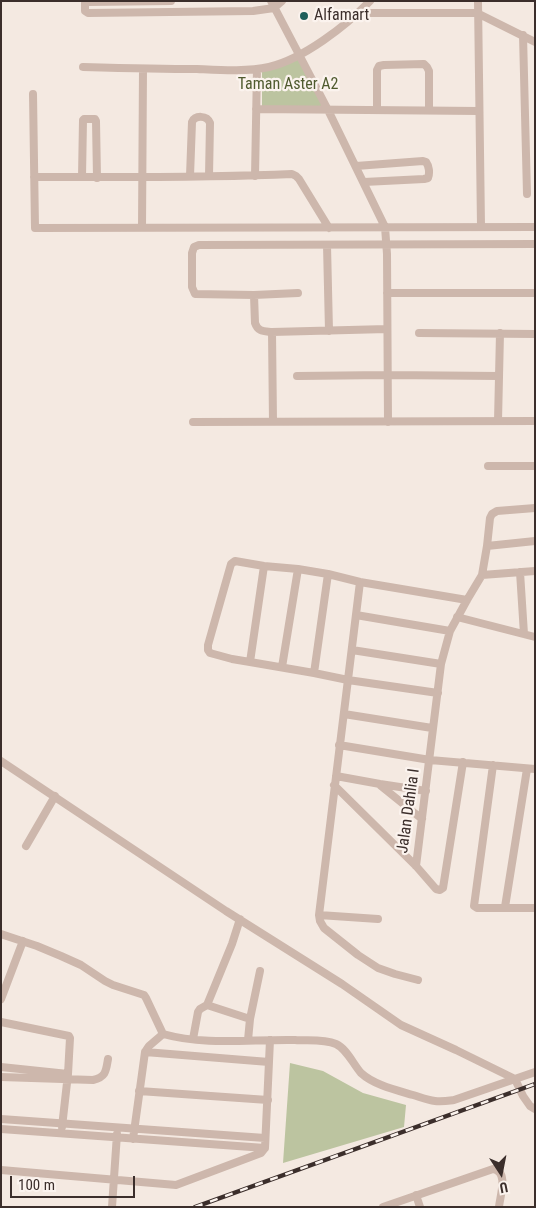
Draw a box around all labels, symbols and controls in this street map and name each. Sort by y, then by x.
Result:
place label: Alfamart [314,6,369,26]
marker: Alfamart [298,10,310,22]
park label: Taman Aster A2 [238,75,338,95]
street label: Jalan Dahlia I [394,767,424,855]
north arrow [476,1148,526,1198]
scale bar [12,1166,138,1198]
text: 100 m [18,1176,55,1194]
text: U [498,1179,509,1196]

